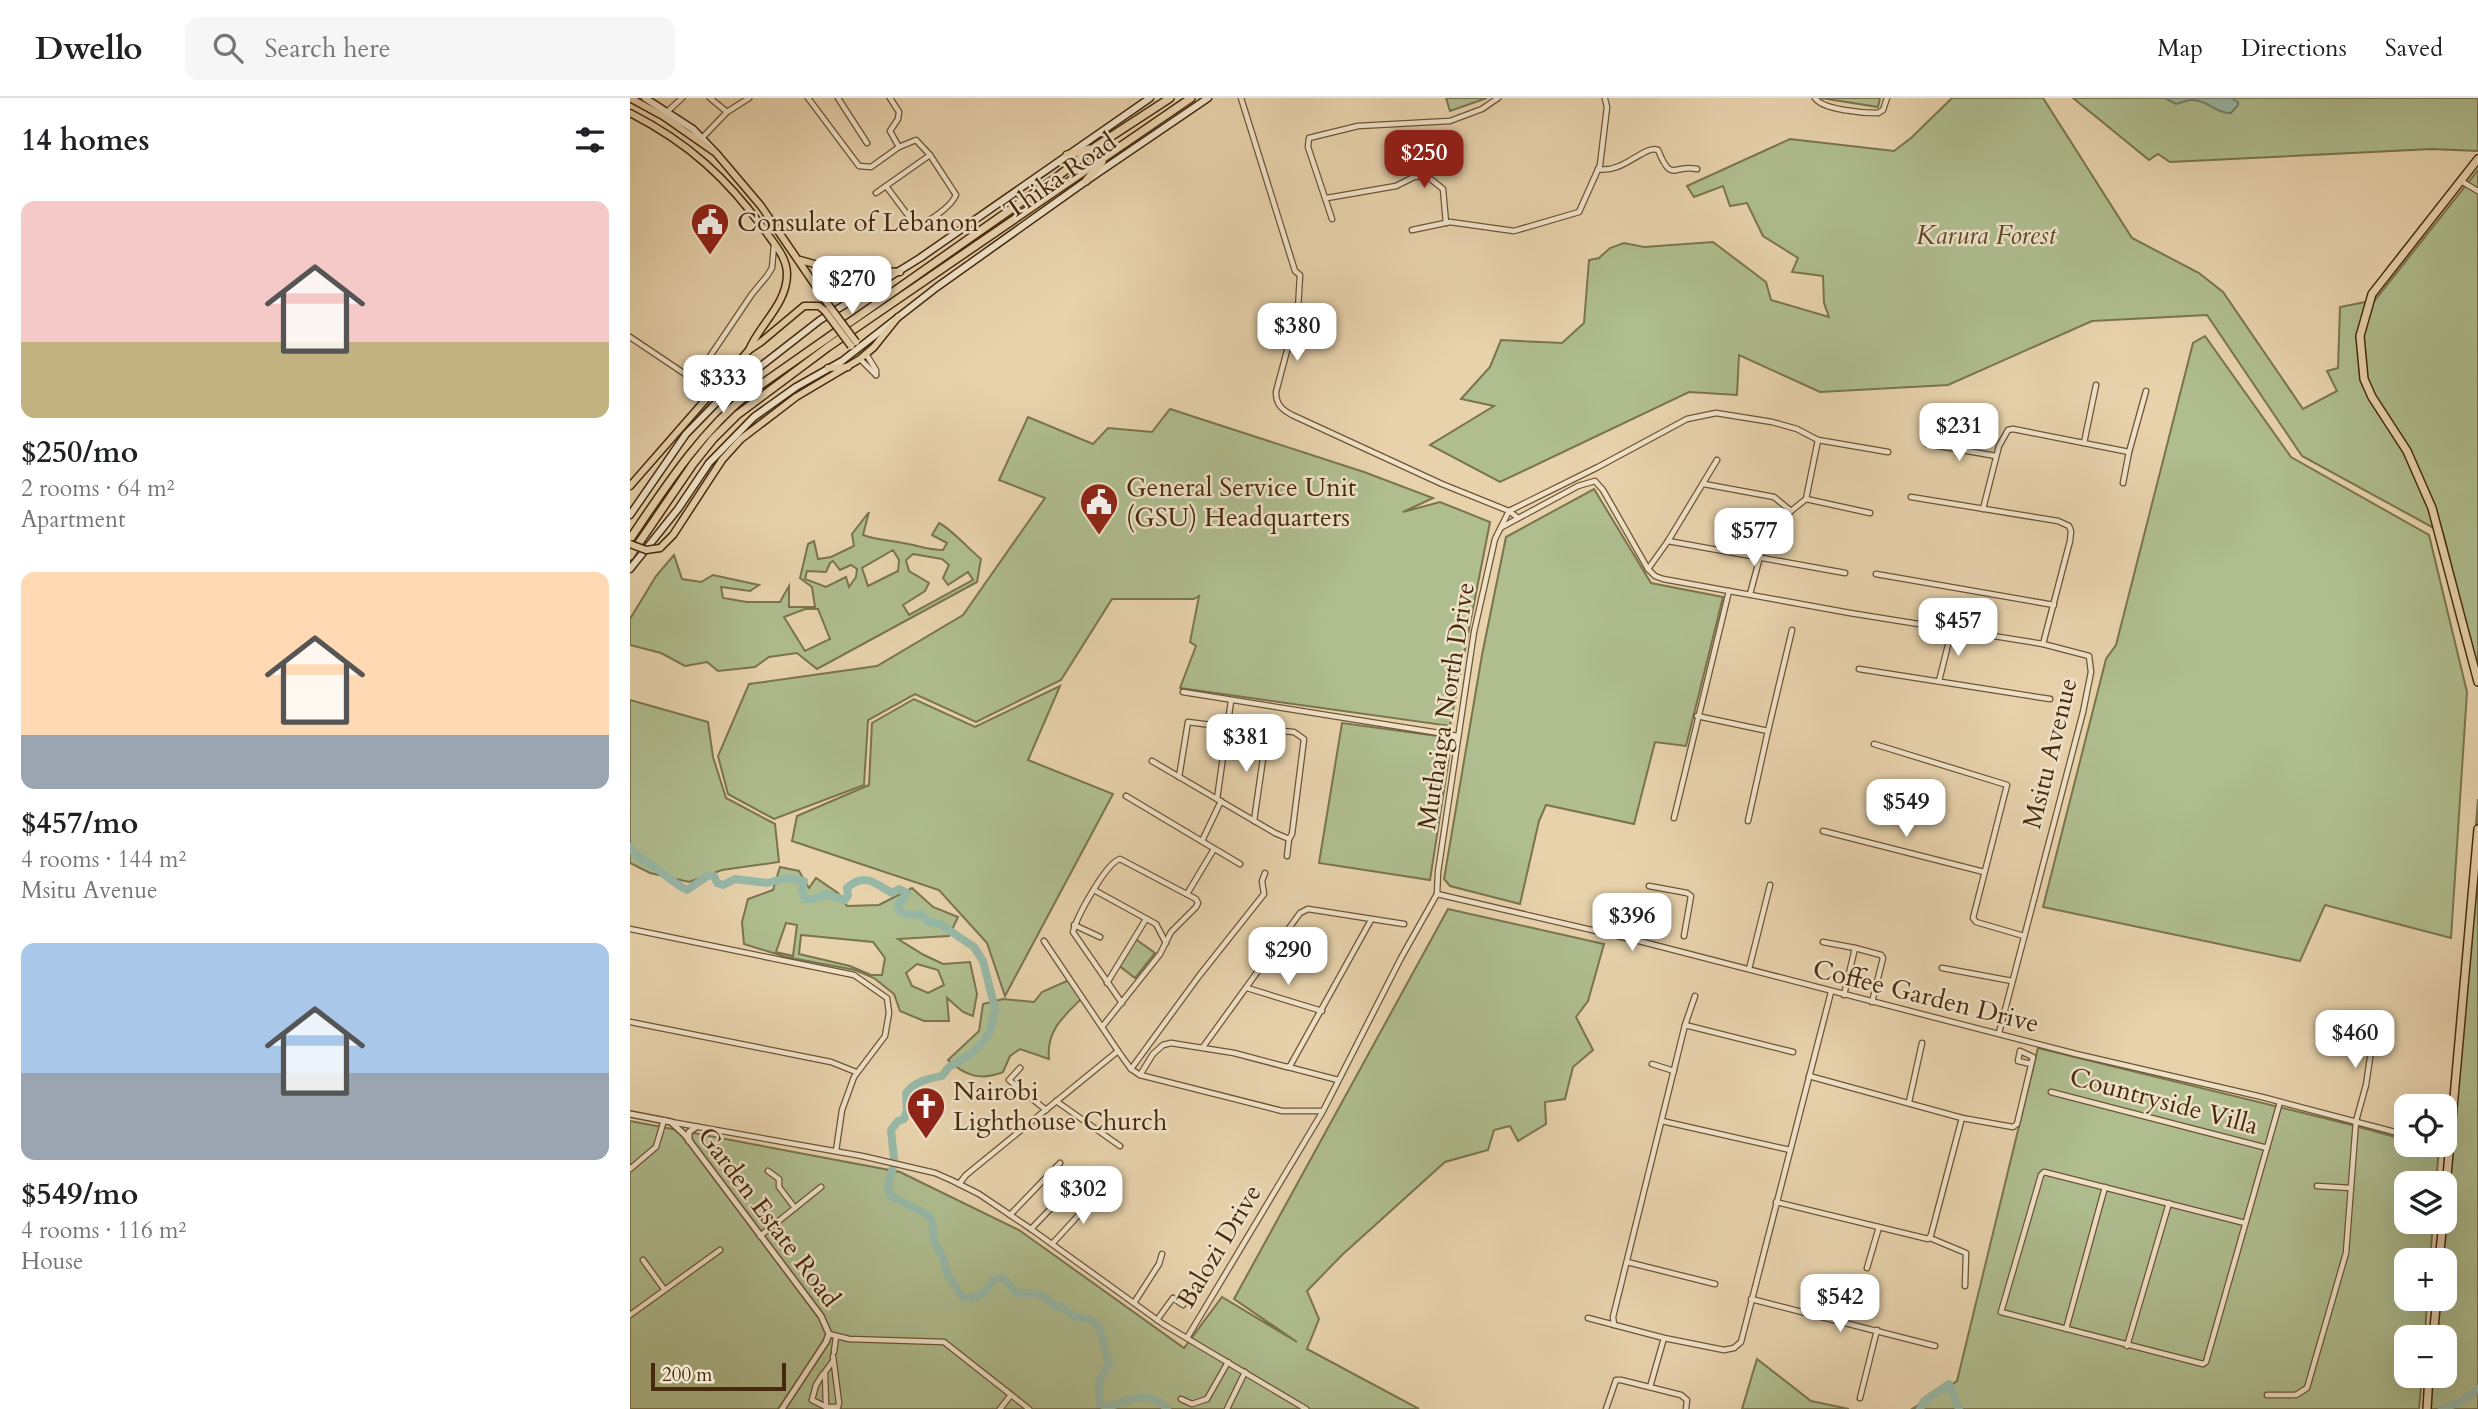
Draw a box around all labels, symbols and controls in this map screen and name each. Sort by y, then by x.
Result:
search box [185,17,675,80]
text: Dwello [35,26,143,71]
icon: search [209,29,247,67]
text: Search here [265,31,391,66]
text: Map [2157,32,2203,65]
text: Directions [2241,32,2347,65]
text: Saved [2385,32,2443,65]
text: 14 homes [21,120,150,161]
icon: filters [571,121,609,159]
street label: Thika Road [997,124,1123,228]
pin: $250 [1383,130,1465,190]
text: $250 [1400,137,1448,168]
public building icon: Consulate of Lebanon [689,201,731,256]
place label: Consulate of Lebanon [737,205,979,240]
park label: Karura Forest [1916,218,2057,253]
icon: home [252,246,378,372]
pin: $270 [811,256,893,316]
text: $270 [828,263,876,294]
pin: $380 [1256,303,1338,363]
text: $380 [1273,310,1321,341]
pin: $333 [682,356,764,415]
text: $333 [699,362,747,393]
pin: $231 [1918,404,2000,463]
text: $231 [1935,410,1983,441]
text: $250/mo [21,432,138,473]
place label: General Service Unit (GSU) Headquarters [1126,470,1356,535]
text: 2 rooms · 64 m² [21,473,174,504]
public building icon: General Service Unit (GSU) Headquarters [1078,481,1120,536]
text: Apartment [21,504,125,535]
pin: $577 [1713,508,1795,568]
text: $577 [1730,515,1778,546]
street label: Muthaiga North Drive [1409,579,1483,833]
pin: $457 [1917,598,1999,658]
text: $457 [1934,605,1982,636]
icon: home [252,617,378,743]
street label: Msitu Avenue [2014,674,2086,832]
pin: $381 [1205,714,1287,774]
text: $381 [1222,721,1270,752]
pin: $549 [1865,780,1947,839]
text: $549 [1882,786,1930,817]
text: $457/mo [21,803,138,844]
text: 4 rooms · 144 m² [21,844,186,875]
text: Msitu Avenue [21,875,157,906]
pin: $396 [1591,894,1673,953]
text: $396 [1608,900,1656,931]
pin: $290 [1247,928,1329,987]
text: $290 [1264,934,1312,965]
street label: Coffee Garden Drive [1809,951,2043,1041]
icon: home [252,988,378,1114]
pin: $460 [2314,1010,2396,1070]
text: $460 [2331,1017,2379,1048]
street label: Countryside Villa [2066,1059,2262,1143]
place label: Nairobi Lighthouse Church [953,1074,1167,1139]
church icon: Nairobi Lighthouse Church [905,1085,947,1140]
map controls [2394,1094,2457,1388]
button: locate [2394,1094,2457,1157]
street label: Garden Estate Road [690,1120,848,1314]
pin: $302 [1042,1166,1124,1226]
button: layers [2394,1171,2457,1234]
text: $302 [1059,1173,1107,1204]
text: $549/mo [21,1174,138,1215]
street label: Balozi Drive [1168,1178,1270,1314]
text: 4 rooms · 116 m² [21,1215,186,1246]
text: House [21,1246,83,1277]
button: + [2394,1248,2457,1311]
pin: $542 [1799,1274,1881,1334]
text: $542 [1816,1281,1864,1312]
button: − [2394,1325,2457,1388]
scale bar [651,1360,786,1392]
text: 200 m [662,1362,712,1388]

